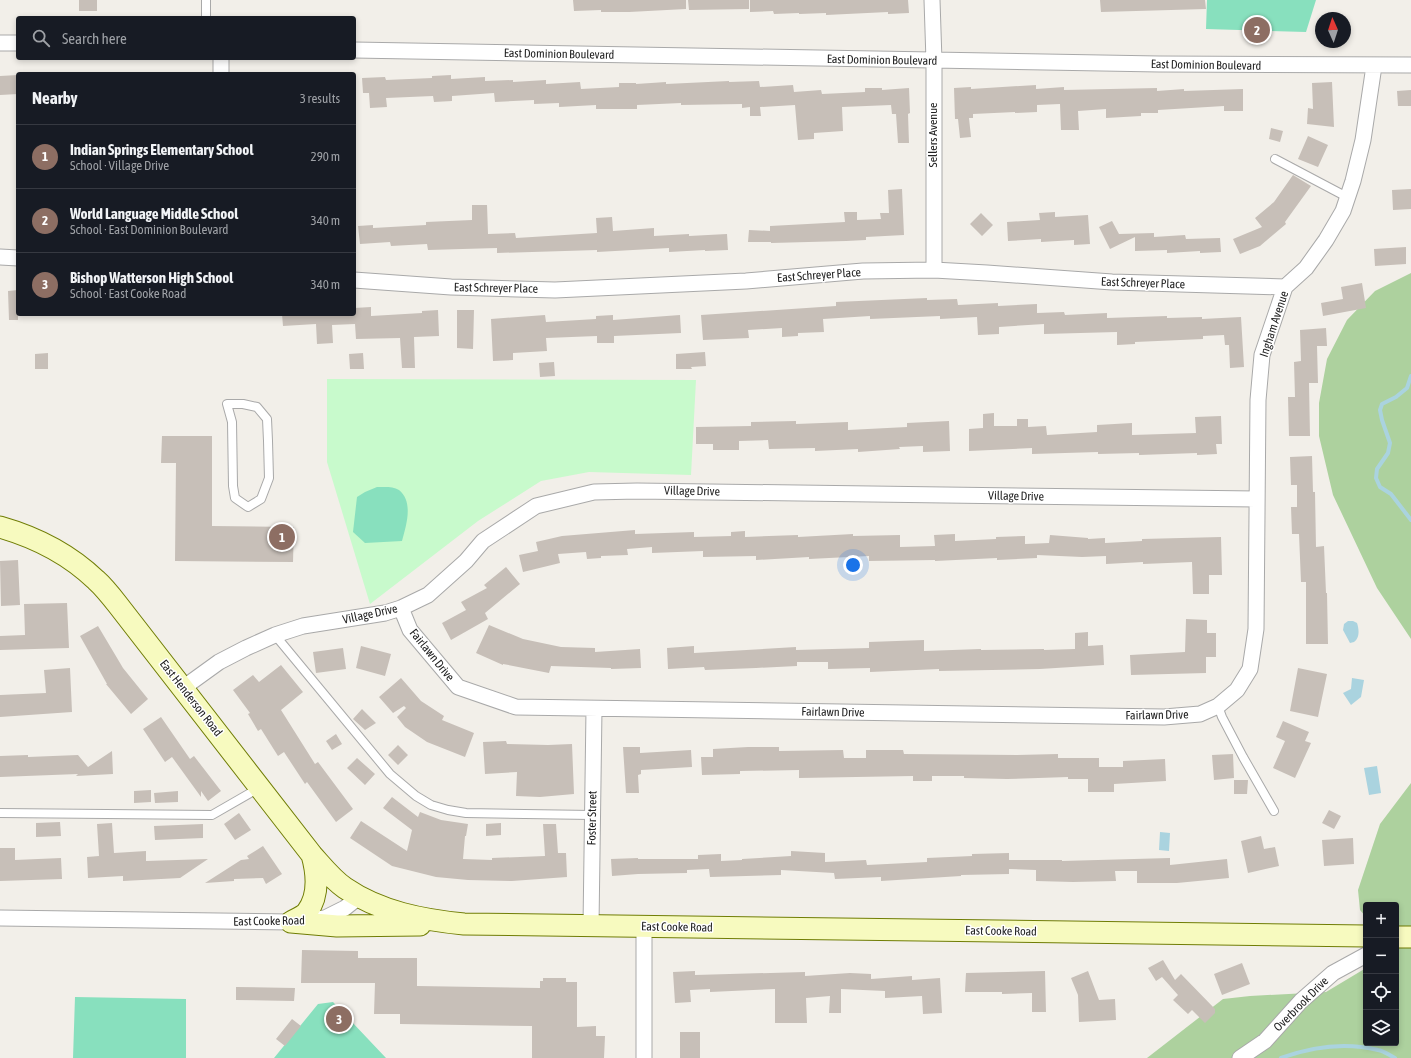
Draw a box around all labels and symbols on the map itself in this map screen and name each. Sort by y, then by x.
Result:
north arrow [1315,12,1351,48]
pin: 2 [1244,15,1270,45]
street label: East Dominion Boulevard [504,46,614,62]
street label: East Dominion Boulevard [827,52,937,68]
street label: East Dominion Boulevard [1151,57,1261,73]
street label: Sellers Avenue [926,103,940,167]
street label: East Schreyer Place [777,265,861,285]
street label: East Schreyer Place [1101,275,1185,291]
street label: East Schreyer Place [454,280,538,296]
street label: Ingham Avenue [1257,289,1291,359]
street label: Village Drive [664,484,720,498]
street label: Village Drive [988,489,1044,503]
pin: 1 [269,522,295,552]
your location [843,555,863,575]
street label: Village Drive [341,601,399,627]
street label: Fairlawn Drive [407,626,457,684]
street label: East Henderson Road [157,657,225,739]
street label: Fairlawn Drive [801,704,865,720]
street label: Fairlawn Drive [1125,707,1189,723]
street label: Foster Street [585,790,599,846]
street label: East Cooke Road [233,913,305,929]
street label: East Cooke Road [641,919,713,935]
street label: East Cooke Road [965,923,1037,939]
street label: Overbrook Drive [1271,974,1331,1034]
pin: 3 [326,1004,352,1034]

